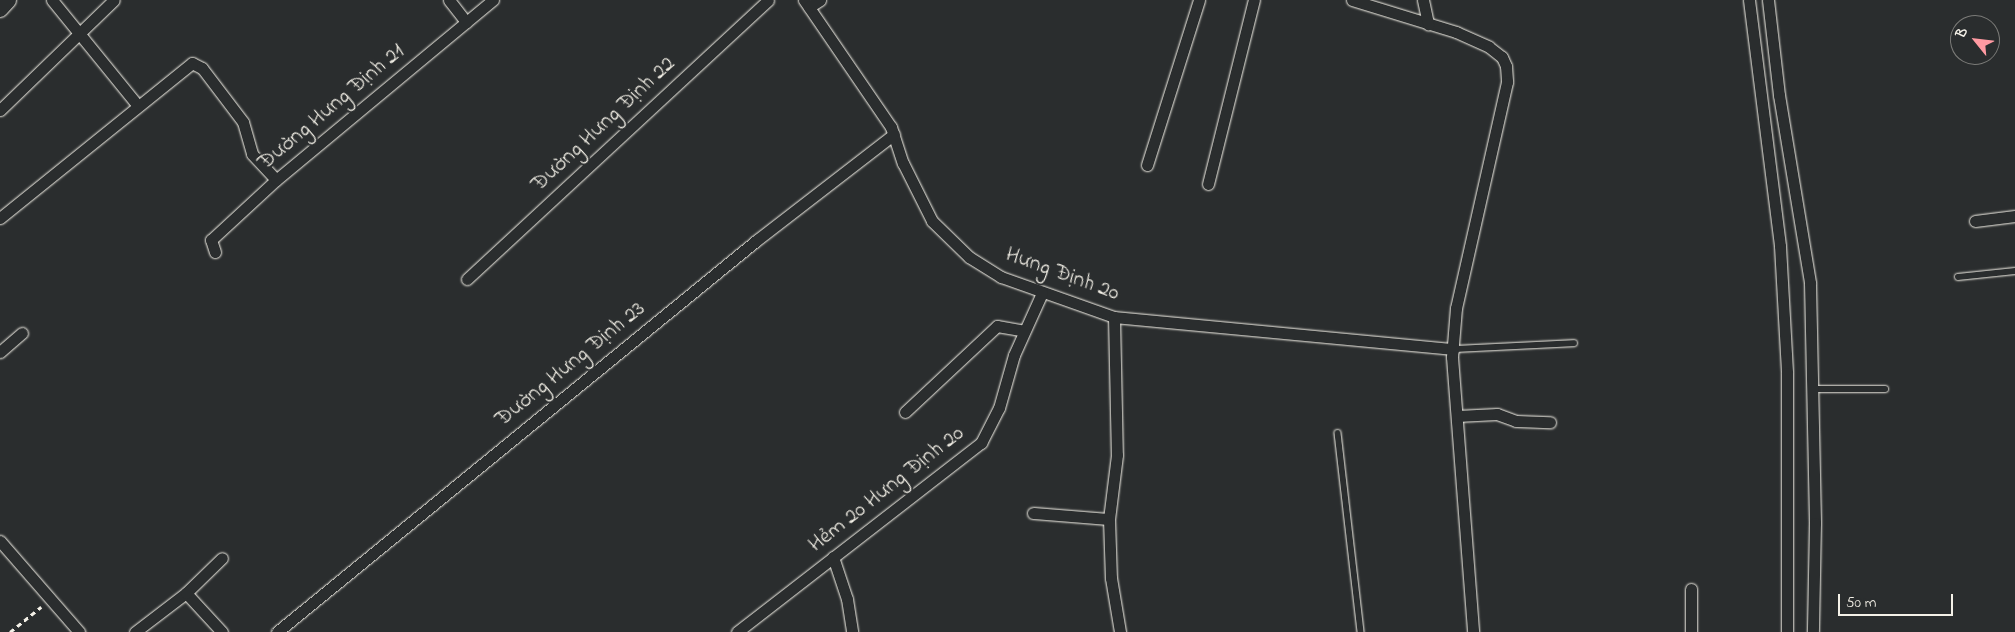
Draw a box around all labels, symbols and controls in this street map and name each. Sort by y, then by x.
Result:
north arrow [1950,15,2000,65]
text: B [1951,24,1974,42]
street label: Đường Hưng Định 21 [254,39,410,177]
street label: Đường Hưng Định 22 [527,52,681,198]
street label: Hưng Định 20 [1002,242,1122,308]
street label: Đường Hưng Định 23 [491,297,651,433]
street label: Hẻm 20 Hưng Định 20 [804,421,970,559]
scale bar [1840,584,1955,616]
text: 50 m [1846,592,1876,614]

